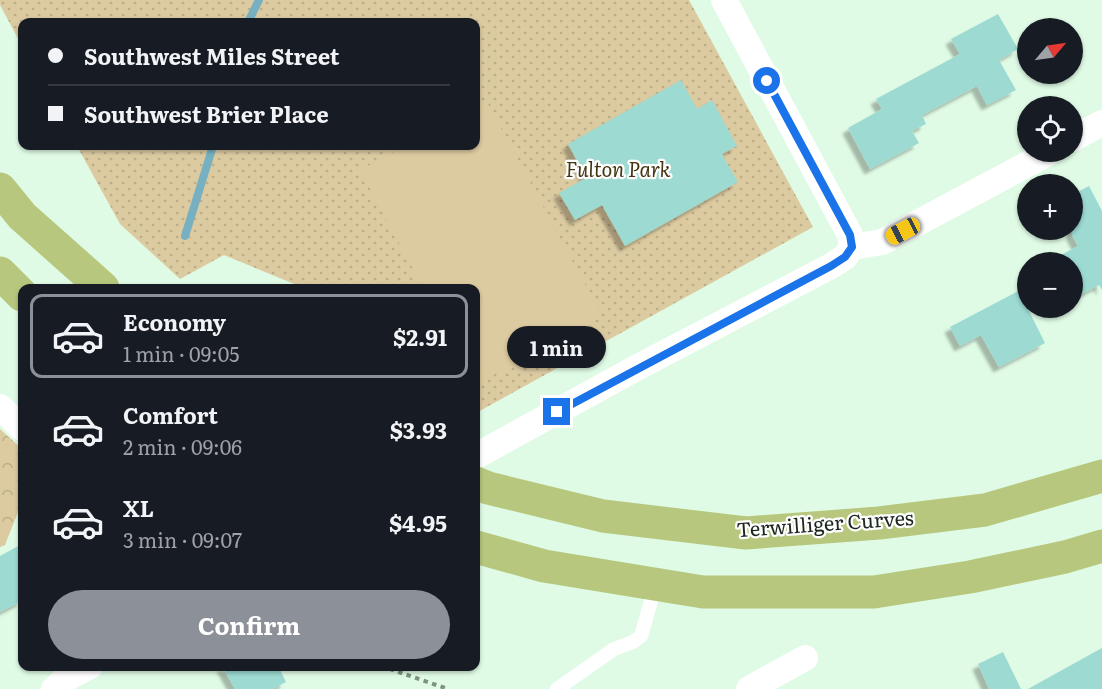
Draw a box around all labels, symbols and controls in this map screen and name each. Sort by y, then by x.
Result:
north arrow [1017,18,1083,84]
map controls [1017,18,1083,318]
text: Southwest Miles Street [84,39,340,72]
route start [753,67,780,94]
button: locate [1017,96,1083,162]
text: Southwest Brier Place [84,97,329,130]
park label: Fulton Park [565,153,671,183]
button: + [1017,174,1083,240]
car [883,215,923,247]
button: − [1017,252,1083,318]
text: Economy [123,305,226,338]
icon: car [51,309,105,363]
text: $2.91 [393,320,447,353]
callout: 1 min [508,325,606,367]
text: 1 min [530,332,583,362]
text: 1 min · 09:05 [123,338,240,368]
text: Comfort [123,398,218,431]
route end [543,398,570,425]
icon: car [51,402,105,456]
text: $3.93 [390,413,447,446]
text: 2 min · 09:06 [123,431,242,461]
text: XL [123,491,154,524]
icon: car [51,495,105,549]
street label: Terwilliger Curves [735,501,914,543]
text: $4.95 [389,506,447,539]
text: 3 min · 09:07 [123,524,242,554]
button: Confirm [48,590,450,659]

